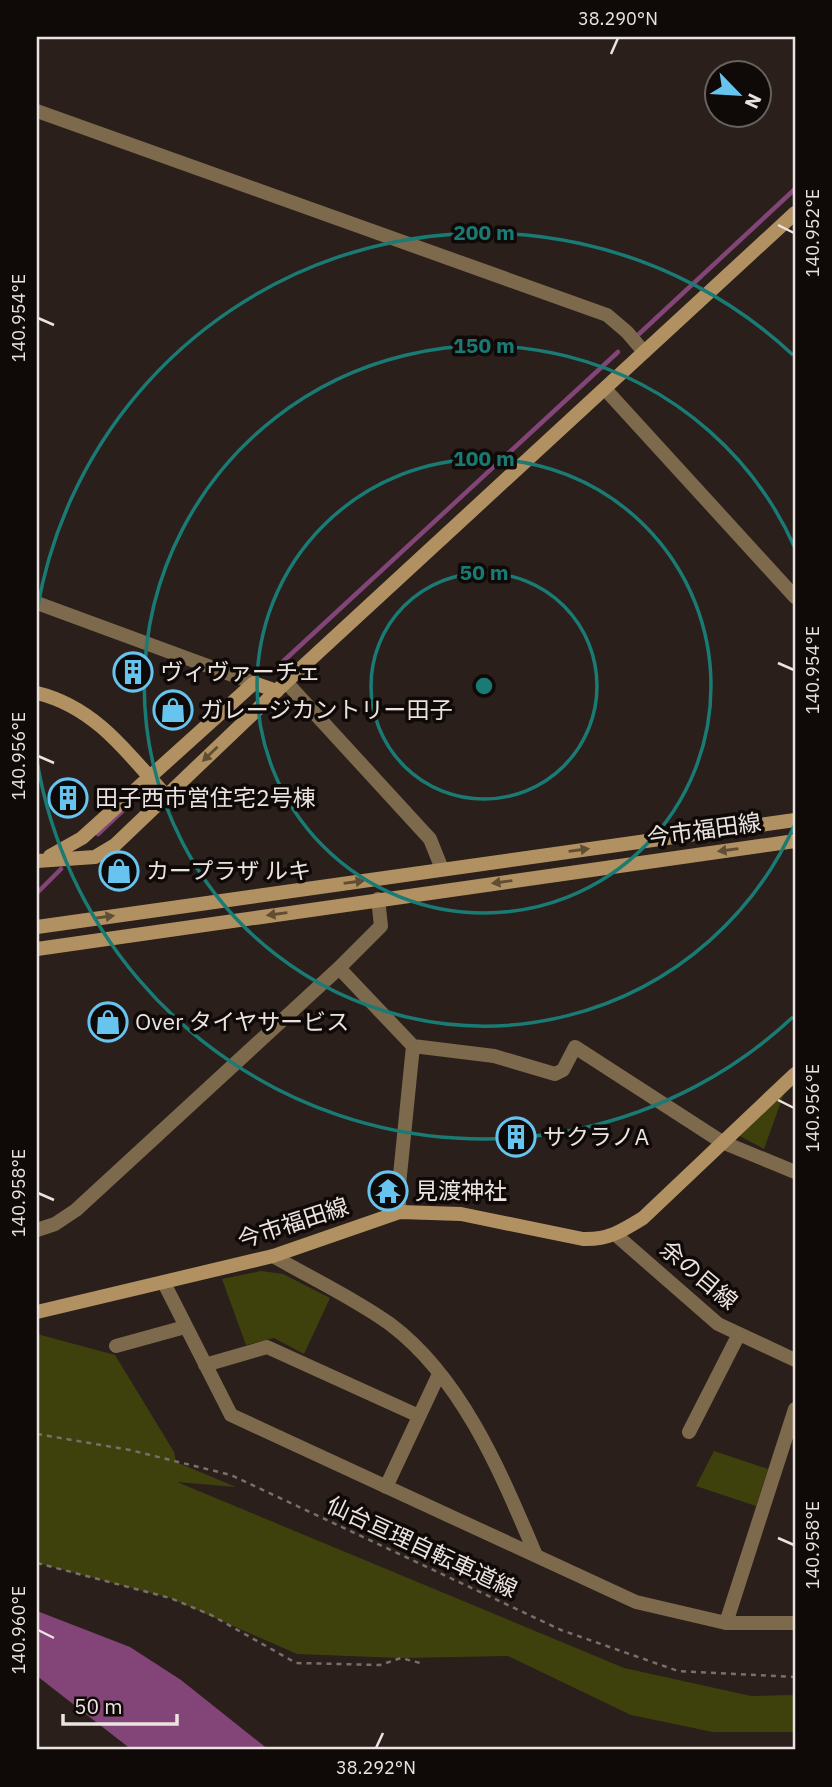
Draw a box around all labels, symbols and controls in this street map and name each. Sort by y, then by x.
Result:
text: 38.290°N [578,7,658,30]
north arrow [702,60,772,130]
text: N [740,90,767,112]
text: 140.952°E [801,189,824,277]
text: 200 m [453,218,515,246]
text: 140.954°E [7,274,30,362]
text: 150 m [453,331,515,359]
text: 100 m [453,444,515,472]
text: 50 m [460,558,508,586]
text: 140.954°E [801,626,824,714]
building icon: ヴィヴァーチェ [112,651,154,693]
place label: ヴィヴァーチェ [160,656,321,686]
centre of rings [472,674,496,698]
shop icon: ガレージカントリー田子 [152,689,194,731]
place label: ガレージカントリー田子 [200,694,453,724]
text: 140.956°E [7,712,30,800]
one-way arrow [202,746,219,762]
building icon: 田子西市営住宅2号棟 [47,777,89,819]
place label: 田子西市営住宅2号棟 [95,782,316,812]
street label: 今市福田線 [645,806,763,852]
one-way arrow [568,844,590,855]
one-way arrow [717,845,739,856]
shop icon: カープラザ ルキ [98,850,140,892]
place label: カープラザ ルキ [146,855,311,885]
one-way arrow [343,876,365,887]
one-way arrow [491,876,513,887]
one-way arrow [266,909,288,920]
one-way arrow [93,912,115,923]
shop icon: Over タイヤサービス [87,1001,129,1043]
place label: Over タイヤサービス [135,1006,349,1036]
text: 140.956°E [801,1064,824,1152]
building icon: サクラノA [495,1116,537,1158]
place label: サクラノA [543,1121,650,1151]
text: 140.958°E [7,1149,30,1237]
temple icon: 見渡神社 [367,1170,409,1212]
place label: 見渡神社 [415,1175,507,1205]
street label: 今市福田線 [233,1190,352,1254]
street label: 余の目線 [655,1233,745,1315]
street label: 仙台亘理自転車道線 [322,1489,523,1603]
text: 140.958°E [801,1501,824,1589]
text: 140.960°E [7,1586,30,1674]
scale bar [63,1682,177,1726]
text: 50 m [74,1692,123,1720]
text: 38.292°N [336,1756,416,1779]

